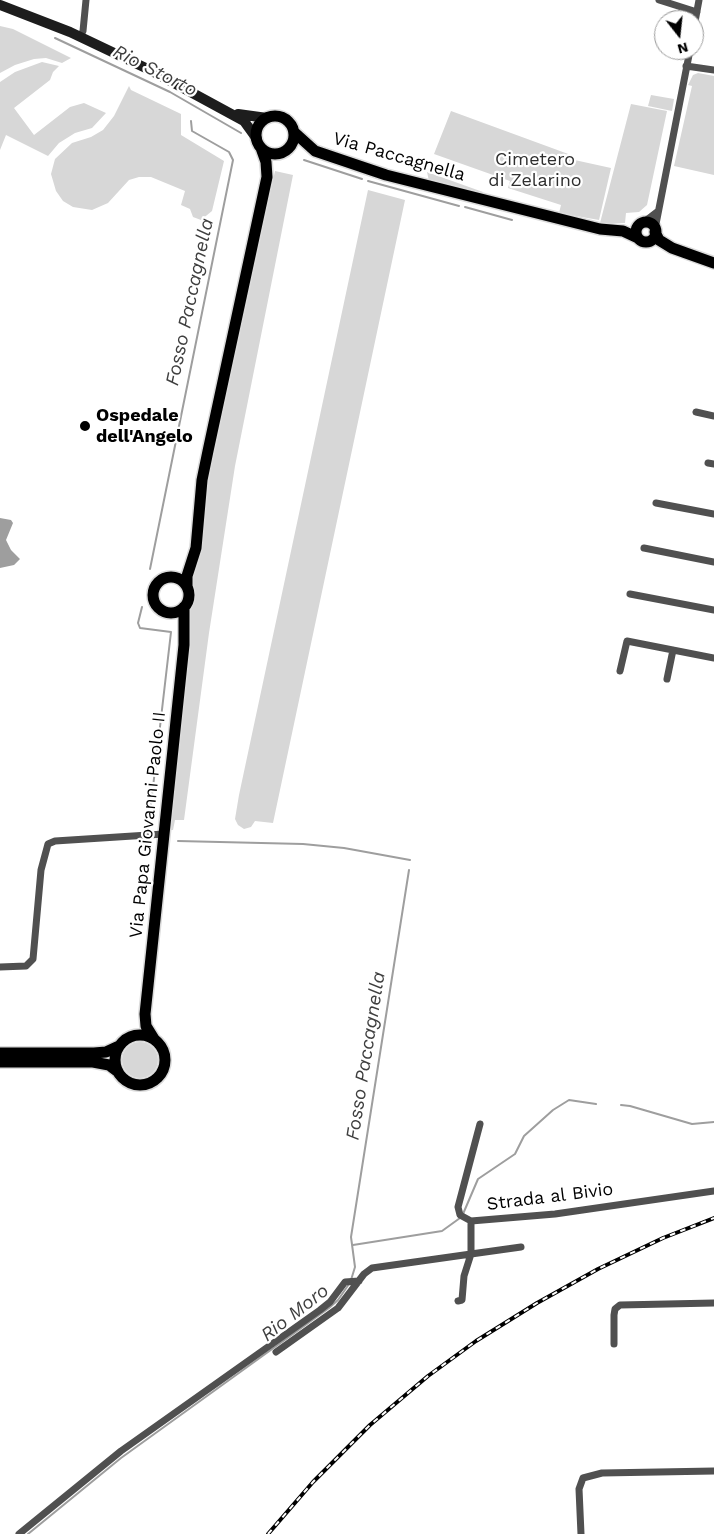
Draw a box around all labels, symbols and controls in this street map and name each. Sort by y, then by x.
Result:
north arrow [654,10,704,60]
text: N [676,39,690,58]
water label: Rio Storto [109,40,201,102]
street label: Via Paccagnella [330,128,468,186]
park label: Cimetero di Zelarino [488,149,582,192]
water label: Fosso Paccagnella [161,216,219,388]
place label: Ospedale dell'Angelo [96,405,193,448]
marker: Ospedale dell'Angelo [78,419,92,433]
street label: Via Papa Giovanni Paolo II [125,711,171,939]
water label: Fosso Paccagnella [341,970,391,1142]
street label: Strada al Bivio [486,1179,614,1215]
water label: Rio Moro [256,1279,334,1347]

